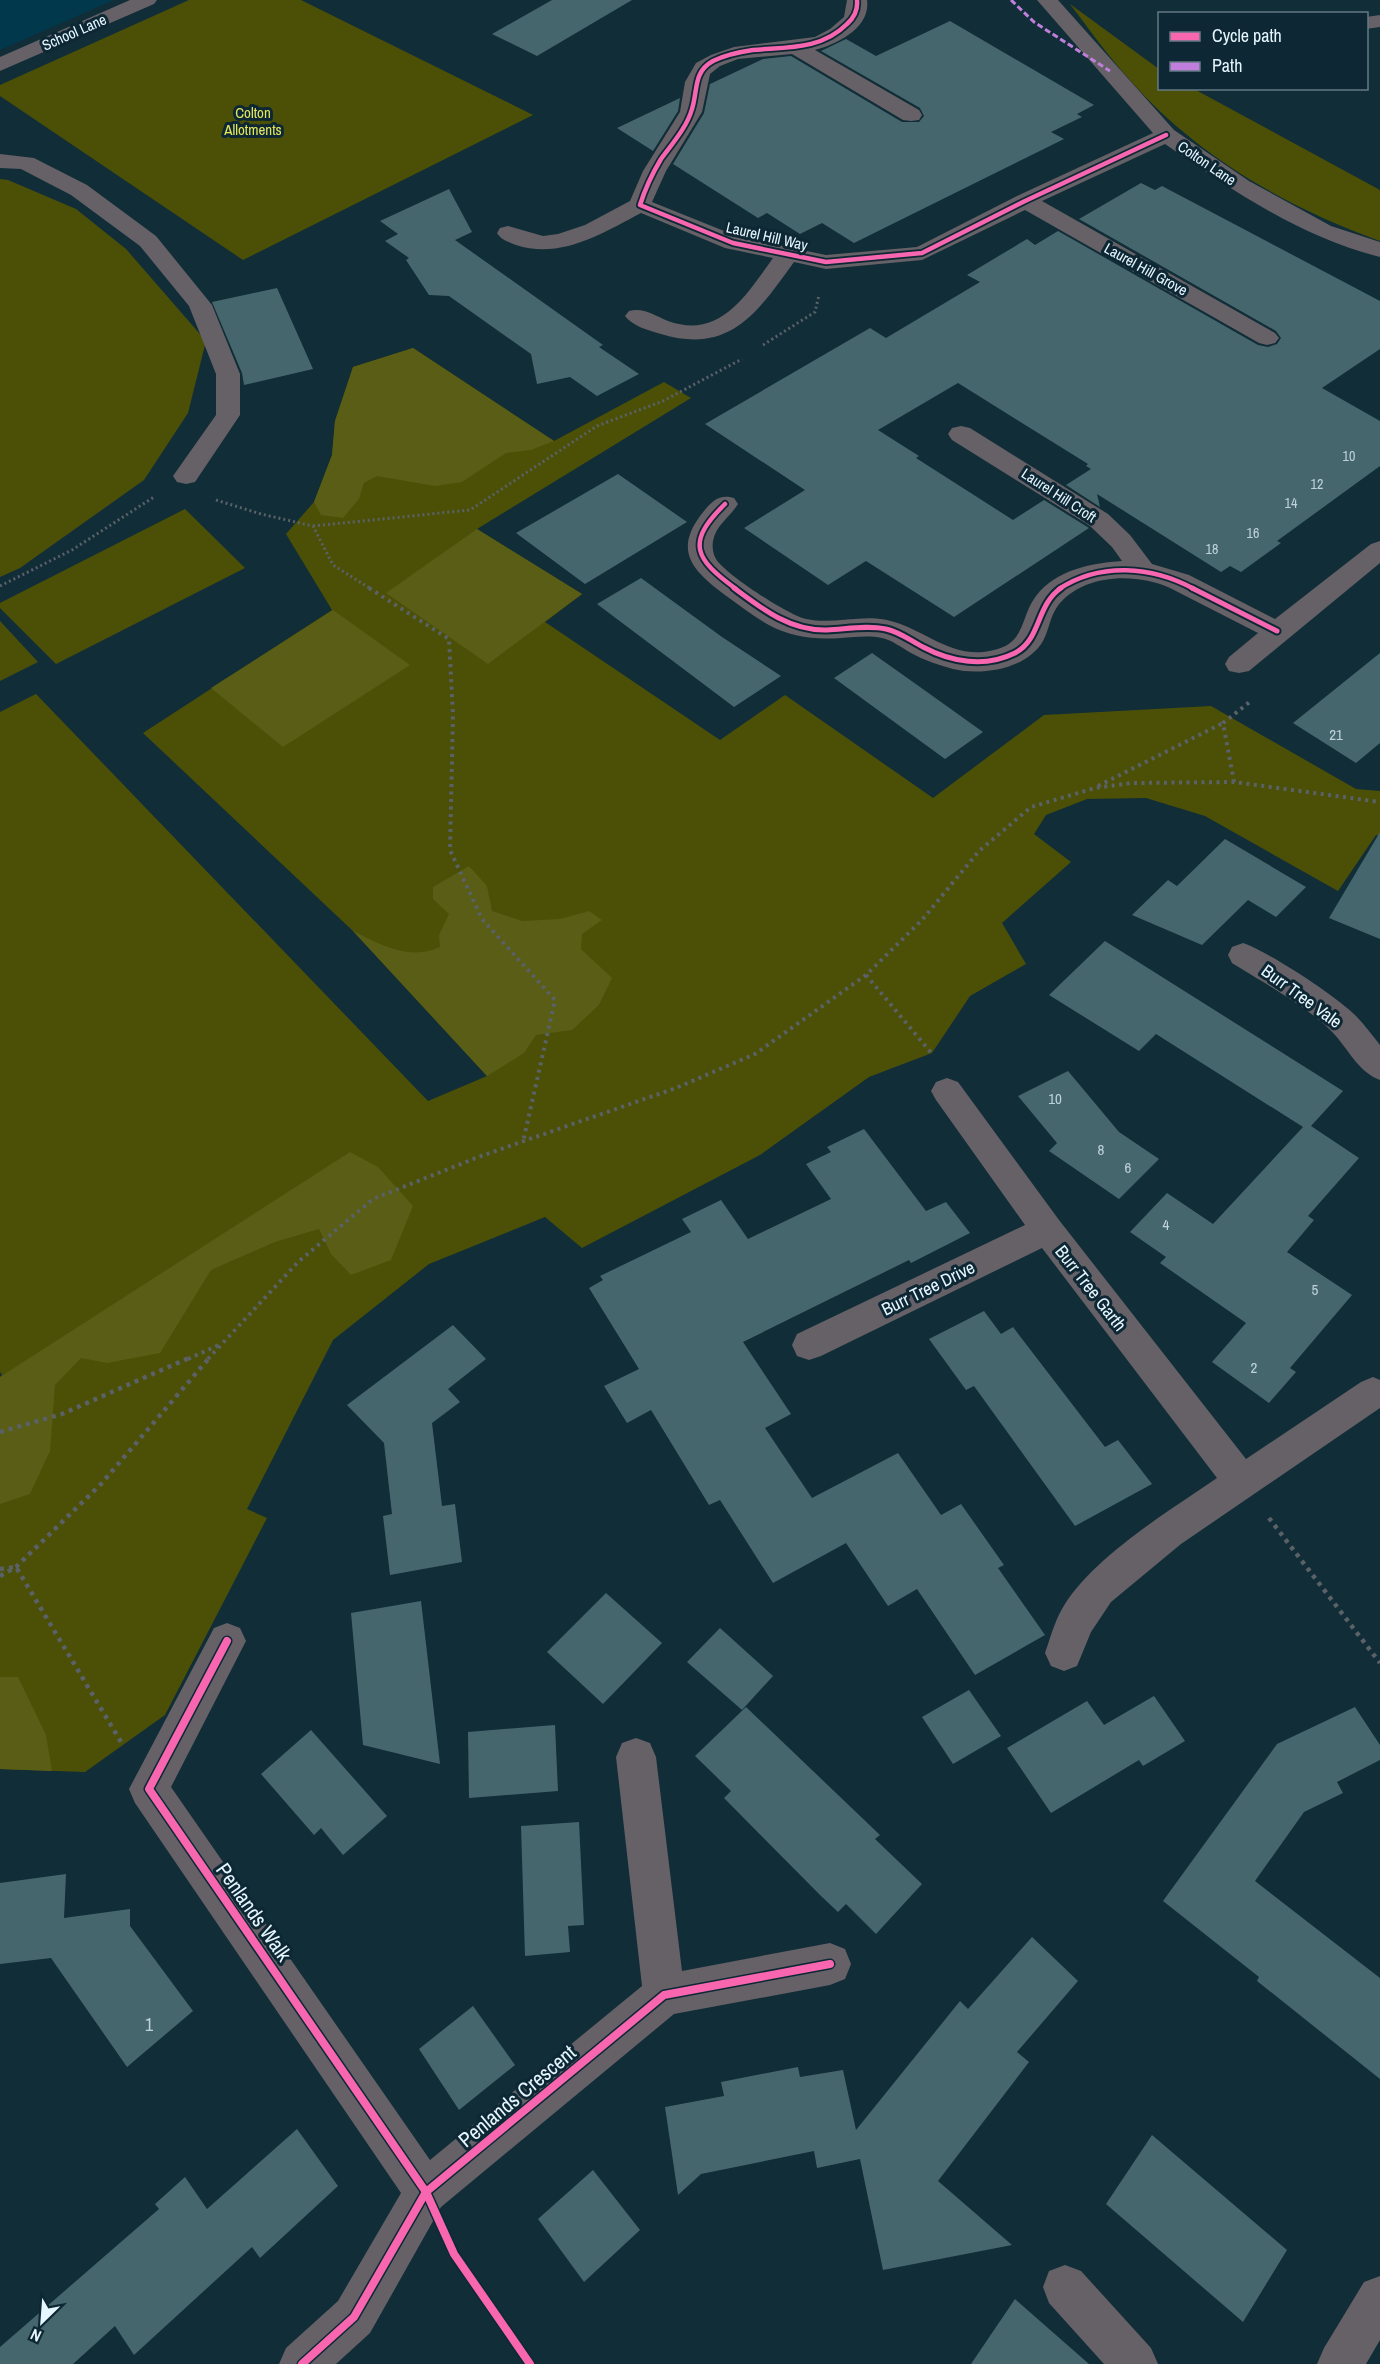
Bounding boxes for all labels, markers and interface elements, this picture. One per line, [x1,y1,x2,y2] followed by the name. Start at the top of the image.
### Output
[38,8,110,56] street label: School Lane
[1158,12,1368,90] legend
[1212,23,1282,48] text: Cycle path
[1212,53,1242,78] text: Path
[223,102,282,140] park label: Colton Allotments
[1174,136,1240,190] street label: Colton Lane
[724,216,811,256] street label: Laurel Hill Way
[1101,237,1192,301] street label: Laurel Hill Grove
[1343,447,1355,465] house number: 10
[1017,463,1101,527] street label: Laurel Hill Croft
[1311,475,1323,493] house number: 12
[1285,494,1298,512] house number: 14
[1247,524,1259,542] house number: 16
[1206,540,1218,558] house number: 18
[1329,724,1343,745] house number: 21
[1257,958,1347,1034] street label: Burr Tree Vale
[1048,1088,1062,1109] house number: 10
[1098,1139,1105,1160] house number: 8
[1125,1157,1132,1178] house number: 6
[1163,1214,1170,1235] house number: 4
[1050,1240,1132,1336] street label: Burr Tree Garth
[877,1255,979,1321] street label: Burr Tree Drive
[1312,1279,1319,1300] house number: 5
[1251,1357,1258,1378] house number: 2
[209,1857,299,1967] street label: Penlands Walk
[145,2012,154,2037] house number: 1
[452,2038,582,2154] street label: Penlands Crescent
[12,2292,72,2352] north arrow
[27,2324,45,2348] text: N

